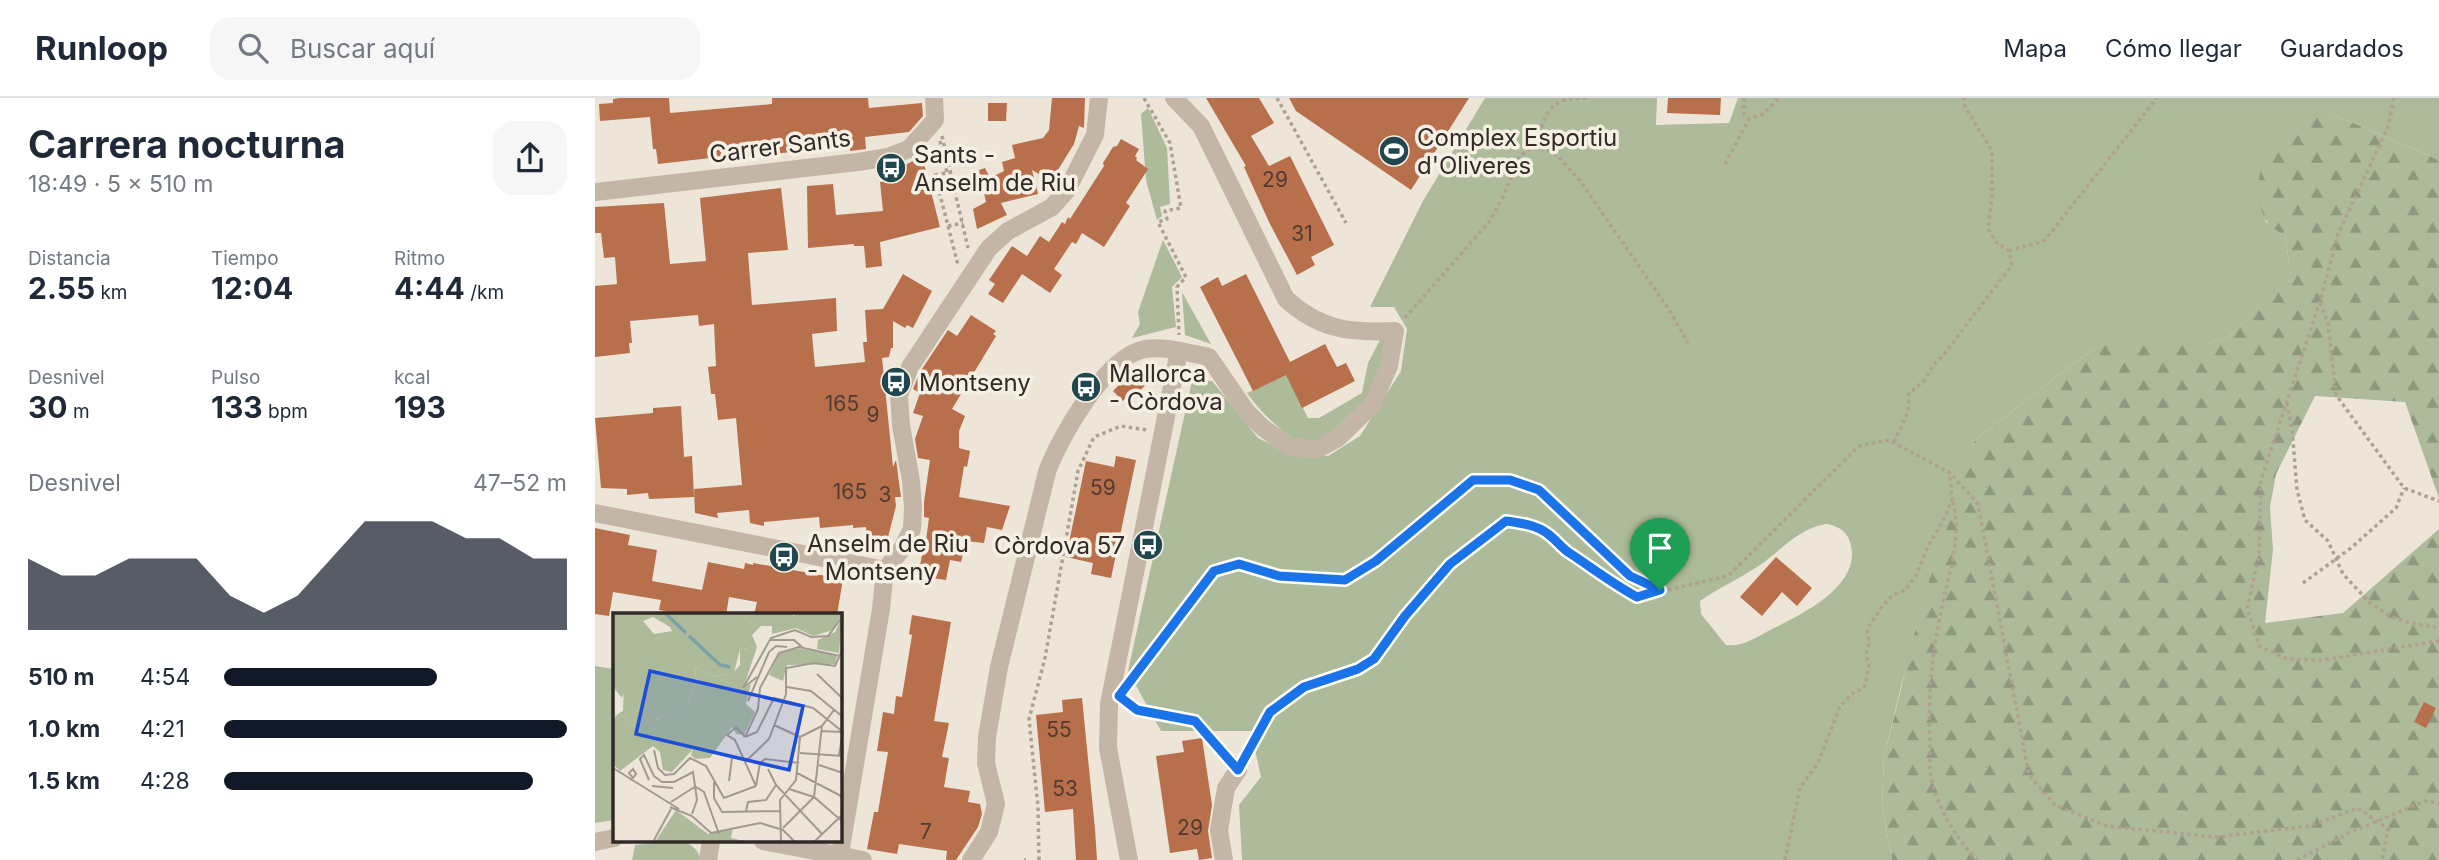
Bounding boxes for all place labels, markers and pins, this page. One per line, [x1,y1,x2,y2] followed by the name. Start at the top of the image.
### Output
[1417,123,1617,180] place label: Complex Esportiu d'Oliveres
[1377,134,1411,168] sports icon: Complex Esportiu d'Oliveres
[914,140,1076,197] place label: Sants - Anselm de Riu
[874,151,908,185] bus stop icon: Sants - Anselm de Riu
[1109,359,1223,416] place label: Mallorca - Còrdova
[879,365,913,399] bus stop icon: Montseny
[919,368,1031,397] place label: Montseny
[1069,370,1103,404] bus stop icon: Mallorca - Còrdova
[1630,518,1690,590] pin
[1131,528,1165,562] bus stop icon: Còrdova 57
[807,529,969,586] place label: Anselm de Riu - Montseny
[994,531,1125,560] place label: Còrdova 57
[767,540,801,574] bus stop icon: Anselm de Riu - Montseny

